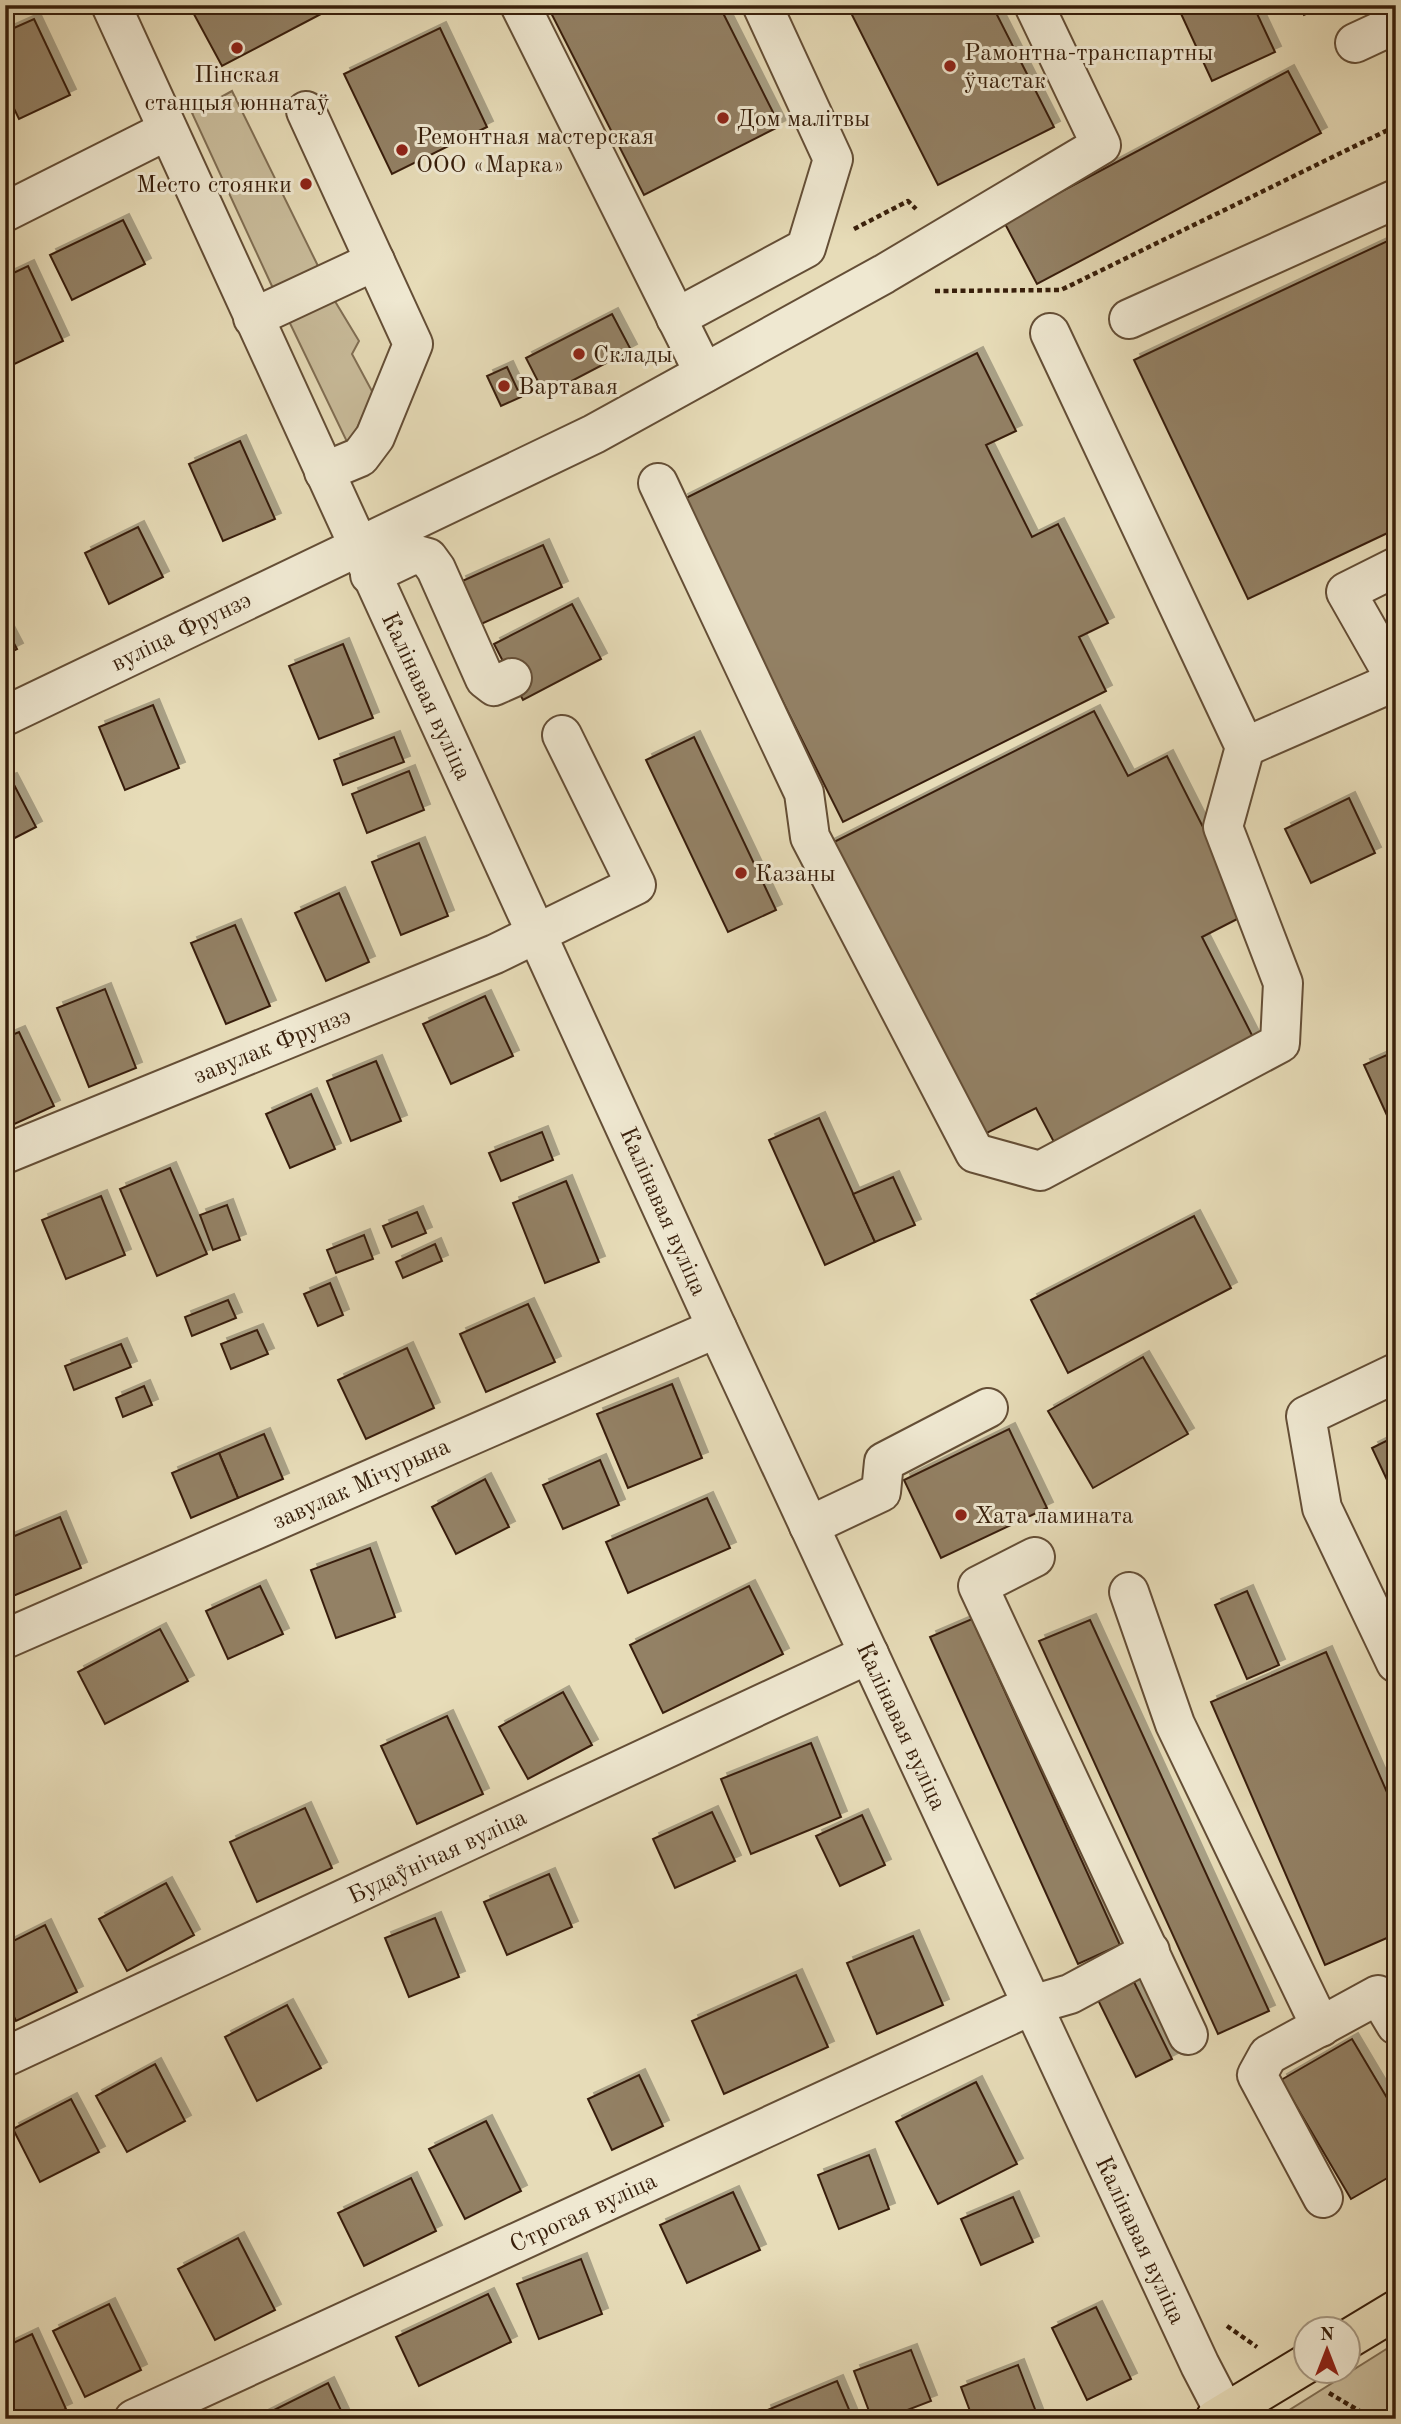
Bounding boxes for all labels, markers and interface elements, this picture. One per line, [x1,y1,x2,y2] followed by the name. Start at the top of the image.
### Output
[229,40,245,56] marker: Пінская станцыя юннатаў
[964,42,1213,94] place label: Рамонтна-транспартны ўчастак
[942,58,958,74] marker: Рамонтна-транспартны ўчастак
[145,64,330,116] place label: Пінская станцыя юннатаў
[737,108,870,132] place label: Дом малітвы
[715,110,731,126] marker: Дом малітвы
[416,126,654,178] place label: Ремонтная мастерская ООО «Марка»
[394,142,410,158] marker: Ремонтная мастерская ООО «Марка»
[136,174,292,198] place label: Место стоянки
[298,176,314,192] marker: Место стоянки
[593,344,673,368] place label: Склады
[571,346,587,362] marker: Склады
[518,376,618,400] place label: Вартавая
[496,378,512,394] marker: Вартавая
[108,589,256,677] street label: вуліца Фрунзэ
[376,609,475,785] street label: Калінавая вуліца
[755,863,836,887] place label: Казаны
[733,865,749,881] marker: Казаны
[191,1004,355,1089] street label: завулак Фрунзэ
[614,1124,710,1300] street label: Калінавая вуліца
[270,1435,454,1535] street label: завулак Мічурына
[975,1505,1134,1529] place label: Хата ламината
[953,1507,969,1523] marker: Хата ламината
[851,1639,950,1815] street label: Калінавая вуліца
[345,1806,531,1910] street label: Будаўнічая вуліца
[1090,2153,1189,2329] street label: Калінавая вуліца
[507,2169,661,2258] street label: Строгая вуліца
[1292,2316,1362,2386] north arrow
[1320,2326,1335,2345] text: N

